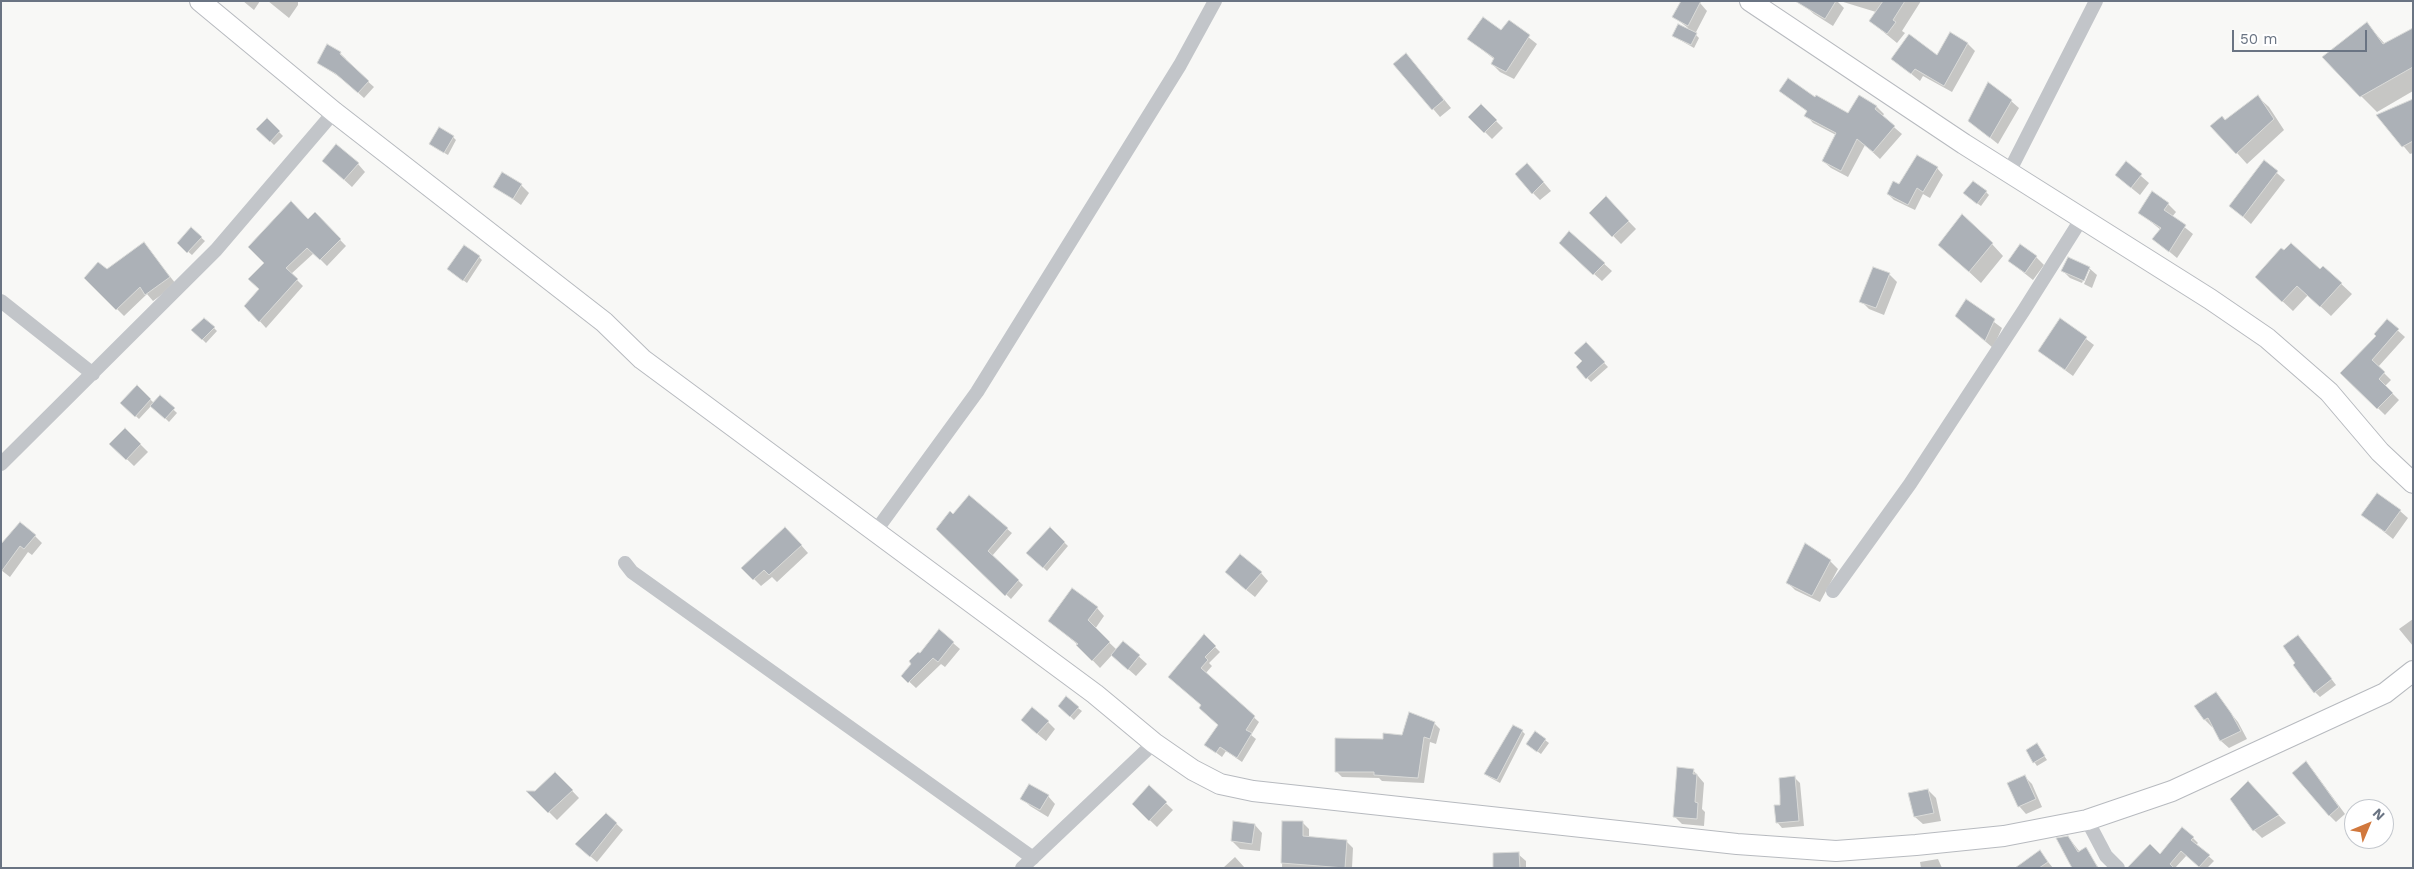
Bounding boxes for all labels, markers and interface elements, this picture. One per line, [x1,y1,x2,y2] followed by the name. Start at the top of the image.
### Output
[2234,20,2369,52] scale bar
[2240,30,2277,48] text: 50 m
[2344,799,2394,849] north arrow
[2370,805,2388,823] text: N

